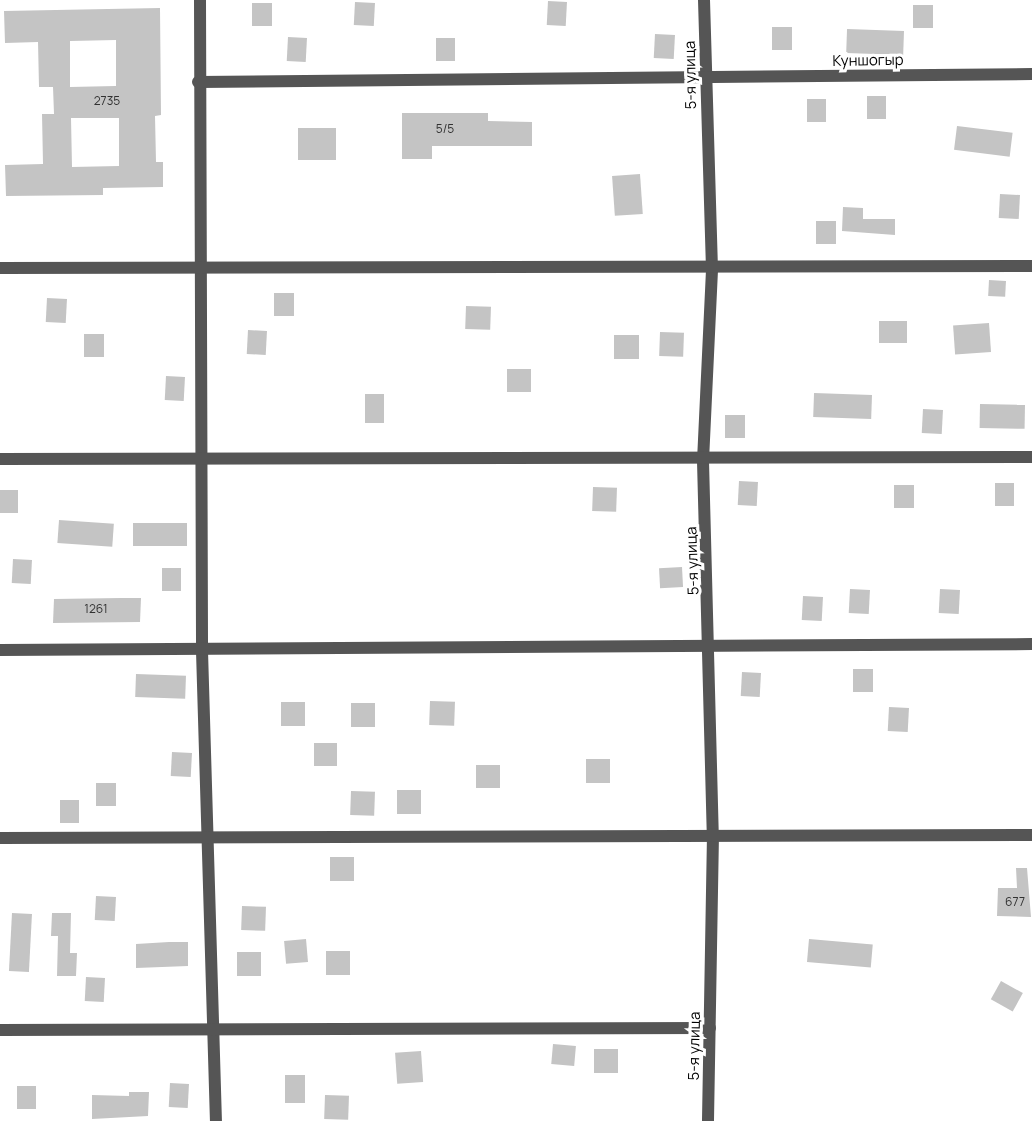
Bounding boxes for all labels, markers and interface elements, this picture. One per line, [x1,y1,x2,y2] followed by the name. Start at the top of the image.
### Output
[680,41,700,109] street label: 5-я улица
[832,50,904,70] street label: Куншогыр
[94,94,120,108] house number: 2735
[436,122,454,136] house number: 5/5
[682,526,702,596] street label: 5-я улица
[84,602,108,616] house number: 1261
[1005,895,1025,909] house number: 677
[684,1012,704,1080] street label: 5-я улица

